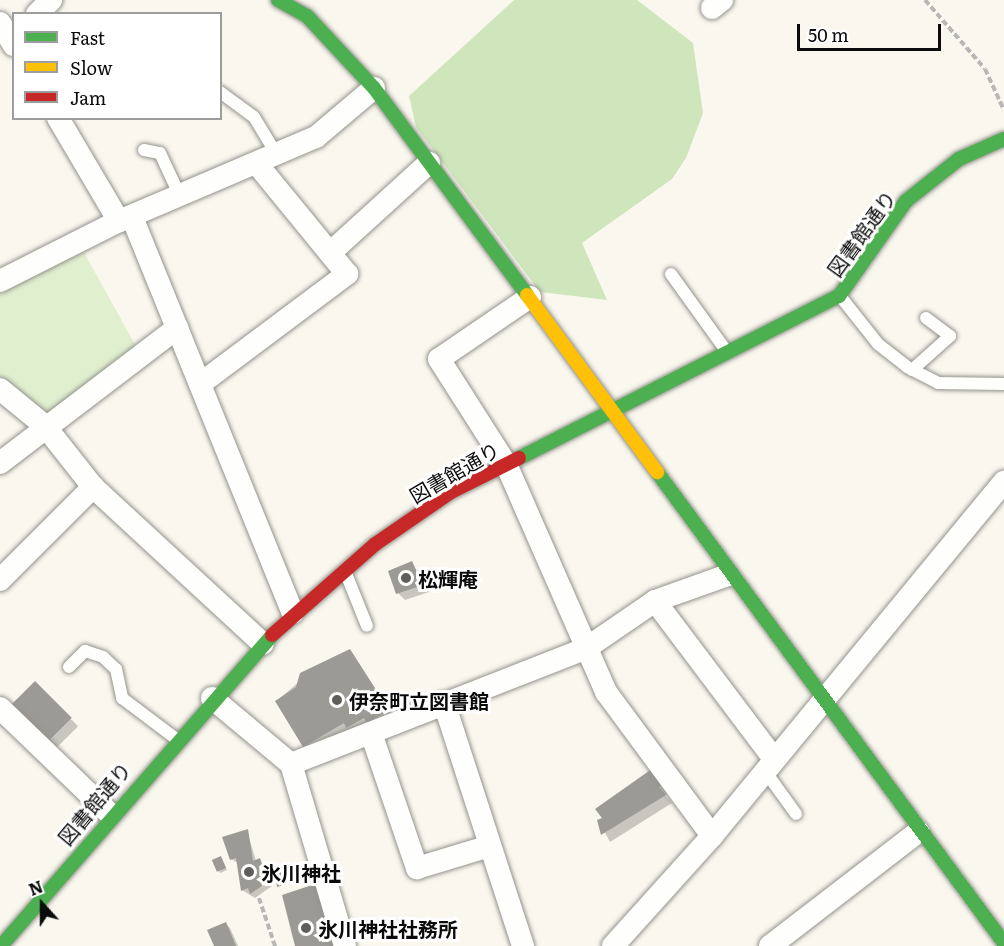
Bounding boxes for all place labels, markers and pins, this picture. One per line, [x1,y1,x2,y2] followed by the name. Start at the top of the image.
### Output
[418,566,478,590] place label: 松輝庵
[399,571,413,585] marker: 松輝庵
[349,688,489,712] place label: 伊奈町立図書館
[330,693,344,707] marker: 伊奈町立図書館
[261,860,341,884] place label: 氷川神社
[242,865,256,879] marker: 氷川神社
[318,916,458,940] place label: 氷川神社社務所
[299,921,313,935] marker: 氷川神社社務所

